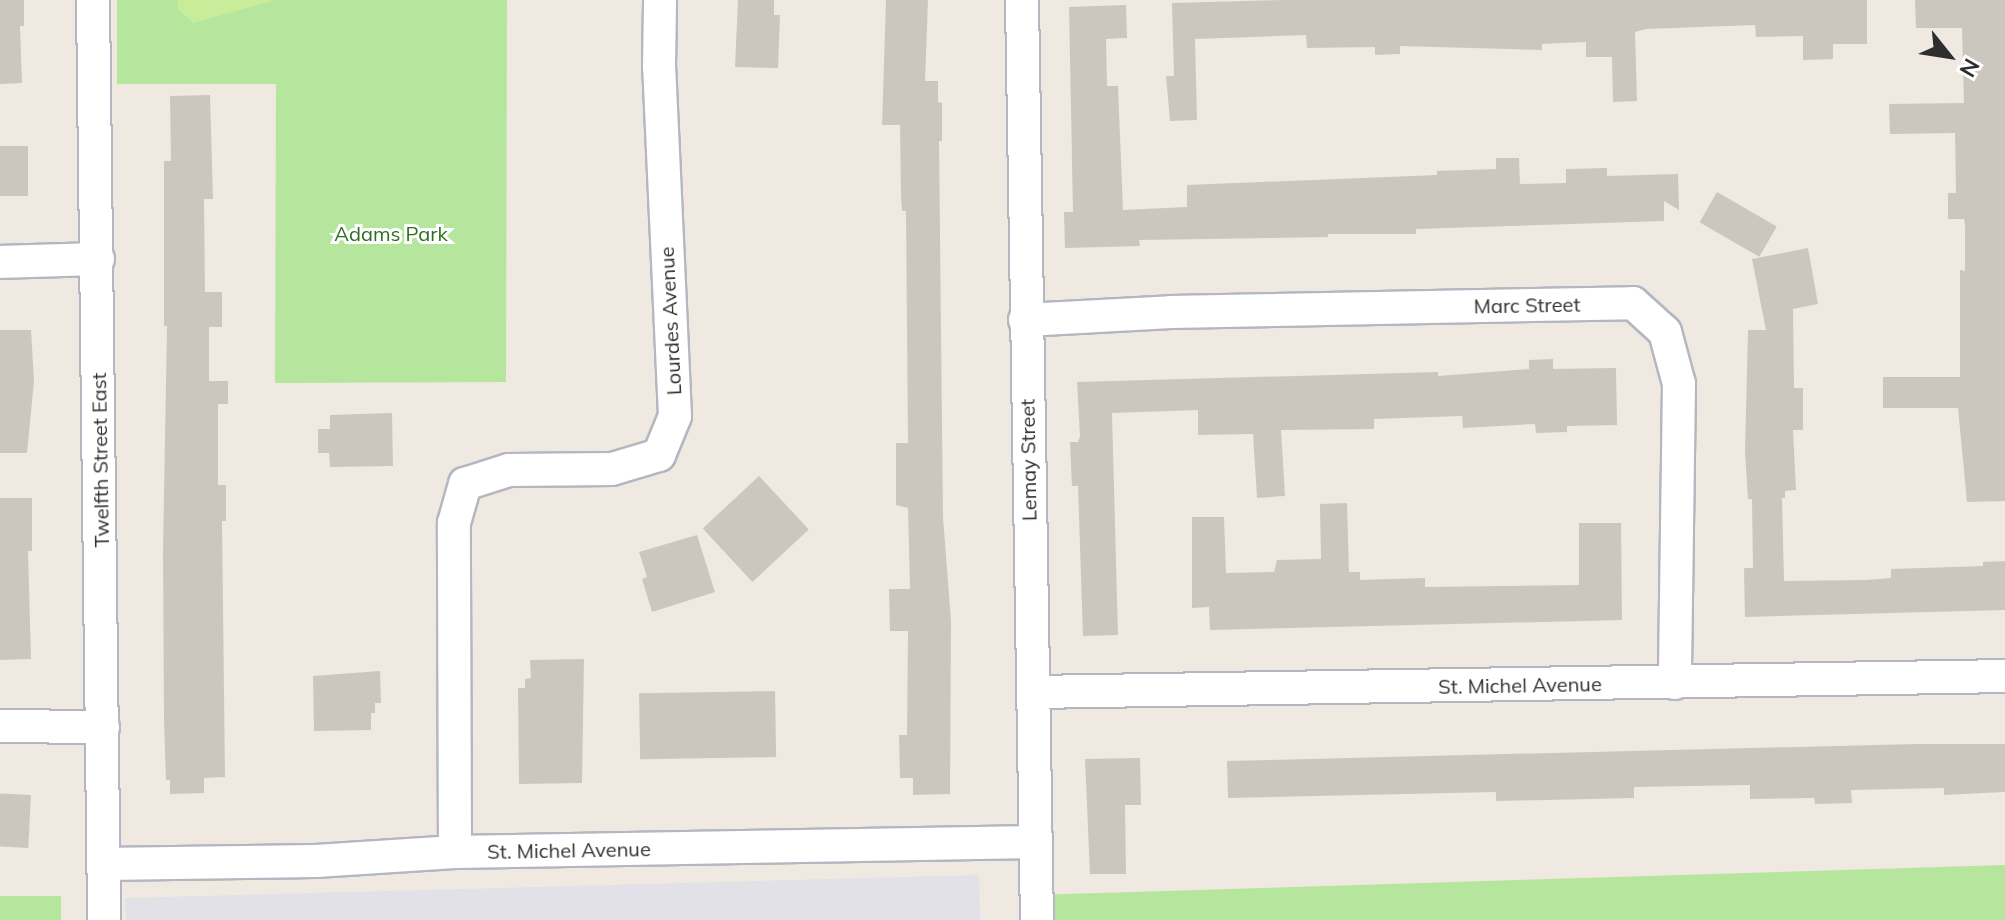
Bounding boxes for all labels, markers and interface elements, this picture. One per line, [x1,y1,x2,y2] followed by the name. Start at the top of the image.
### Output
[1909,16,1989,96] north arrow
[1954,54,1986,82] text: N
[334,221,448,245] park label: Adams Park
[654,246,686,396] street label: Lourdes Avenue
[1473,292,1581,318] street label: Marc Street
[86,372,114,548] street label: Twelfth Street East
[1015,399,1041,521] street label: Lemay Street
[1438,672,1602,698] street label: St. Michel Avenue
[487,837,651,863] street label: St. Michel Avenue

